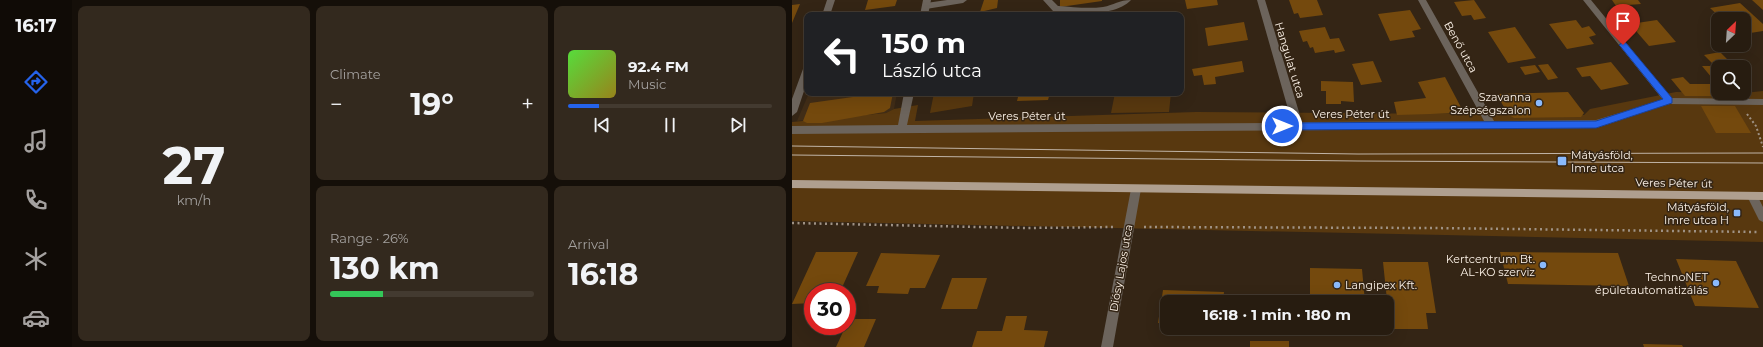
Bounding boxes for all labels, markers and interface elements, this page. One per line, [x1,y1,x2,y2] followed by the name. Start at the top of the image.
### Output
[1606,4,1640,45] pin
[1612,10,1634,32] icon: arrive
[1711,12,1751,52] north arrow
[1711,12,1751,100] map controls
[15,15,57,37] text: 16:17
[1441,19,1481,75] street label: Benő utca
[1272,20,1308,100] street label: Hangulat utca
[882,26,966,60] text: 150 m
[816,28,868,80] icon: left
[628,57,689,76] text: 92.4 FM
[882,60,982,82] text: László utca
[1711,60,1751,100] button: search
[330,66,381,82] text: Climate
[22,68,50,96] icon: directions
[628,76,666,92] text: Music
[410,86,454,123] text: 19°
[1450,90,1531,117] place label: Szavanna Szépségszalon
[330,91,343,118] text: −
[521,91,534,118] text: +
[1534,98,1544,108] marker: Szavanna Szépségszalon
[1261,105,1303,147] position arrow
[1312,107,1390,121] street label: Veres Péter út
[988,109,1066,123] street label: Veres Péter út
[591,114,613,136] icon: previous
[659,114,681,136] icon: pause
[727,114,749,136] icon: next
[22,127,50,155] icon: music
[163,134,225,197] text: 27
[1571,148,1633,175] place label: Mátyásföld, Imre utca
[1556,155,1568,167] marker: Mátyásföld, Imre utca
[1635,175,1713,191] street label: Veres Péter út
[22,186,50,214] icon: phone
[177,192,211,208] text: km/h
[1664,200,1729,227] place label: Mátyásföld, Imre utca H
[1732,208,1742,218] marker: Mátyásföld, Imre utca H
[1106,223,1136,313] street label: Diósy Lajos utca
[330,230,408,246] text: Range · 26%
[568,236,609,252] text: Arrival
[22,245,50,273] icon: climate
[330,250,439,287] text: 130 km
[1446,252,1535,279] place label: Kertcentrum Bt. AL-KO szerviz
[568,256,638,293] text: 16:18
[1538,260,1548,270] marker: Kertcentrum Bt. AL-KO szerviz
[1595,270,1709,297] place label: TechnoNET épületautomatizálás
[1345,278,1417,292] place label: Langipex Kft.
[1711,278,1721,288] marker: TechnoNET épületautomatizálás
[1332,280,1342,290] marker: Langipex Kft.
[804,283,856,335] speed limit sign: 30
[22,304,50,332] icon: car
[1203,305,1351,324] text: 16:18 · 1 min · 180 m

